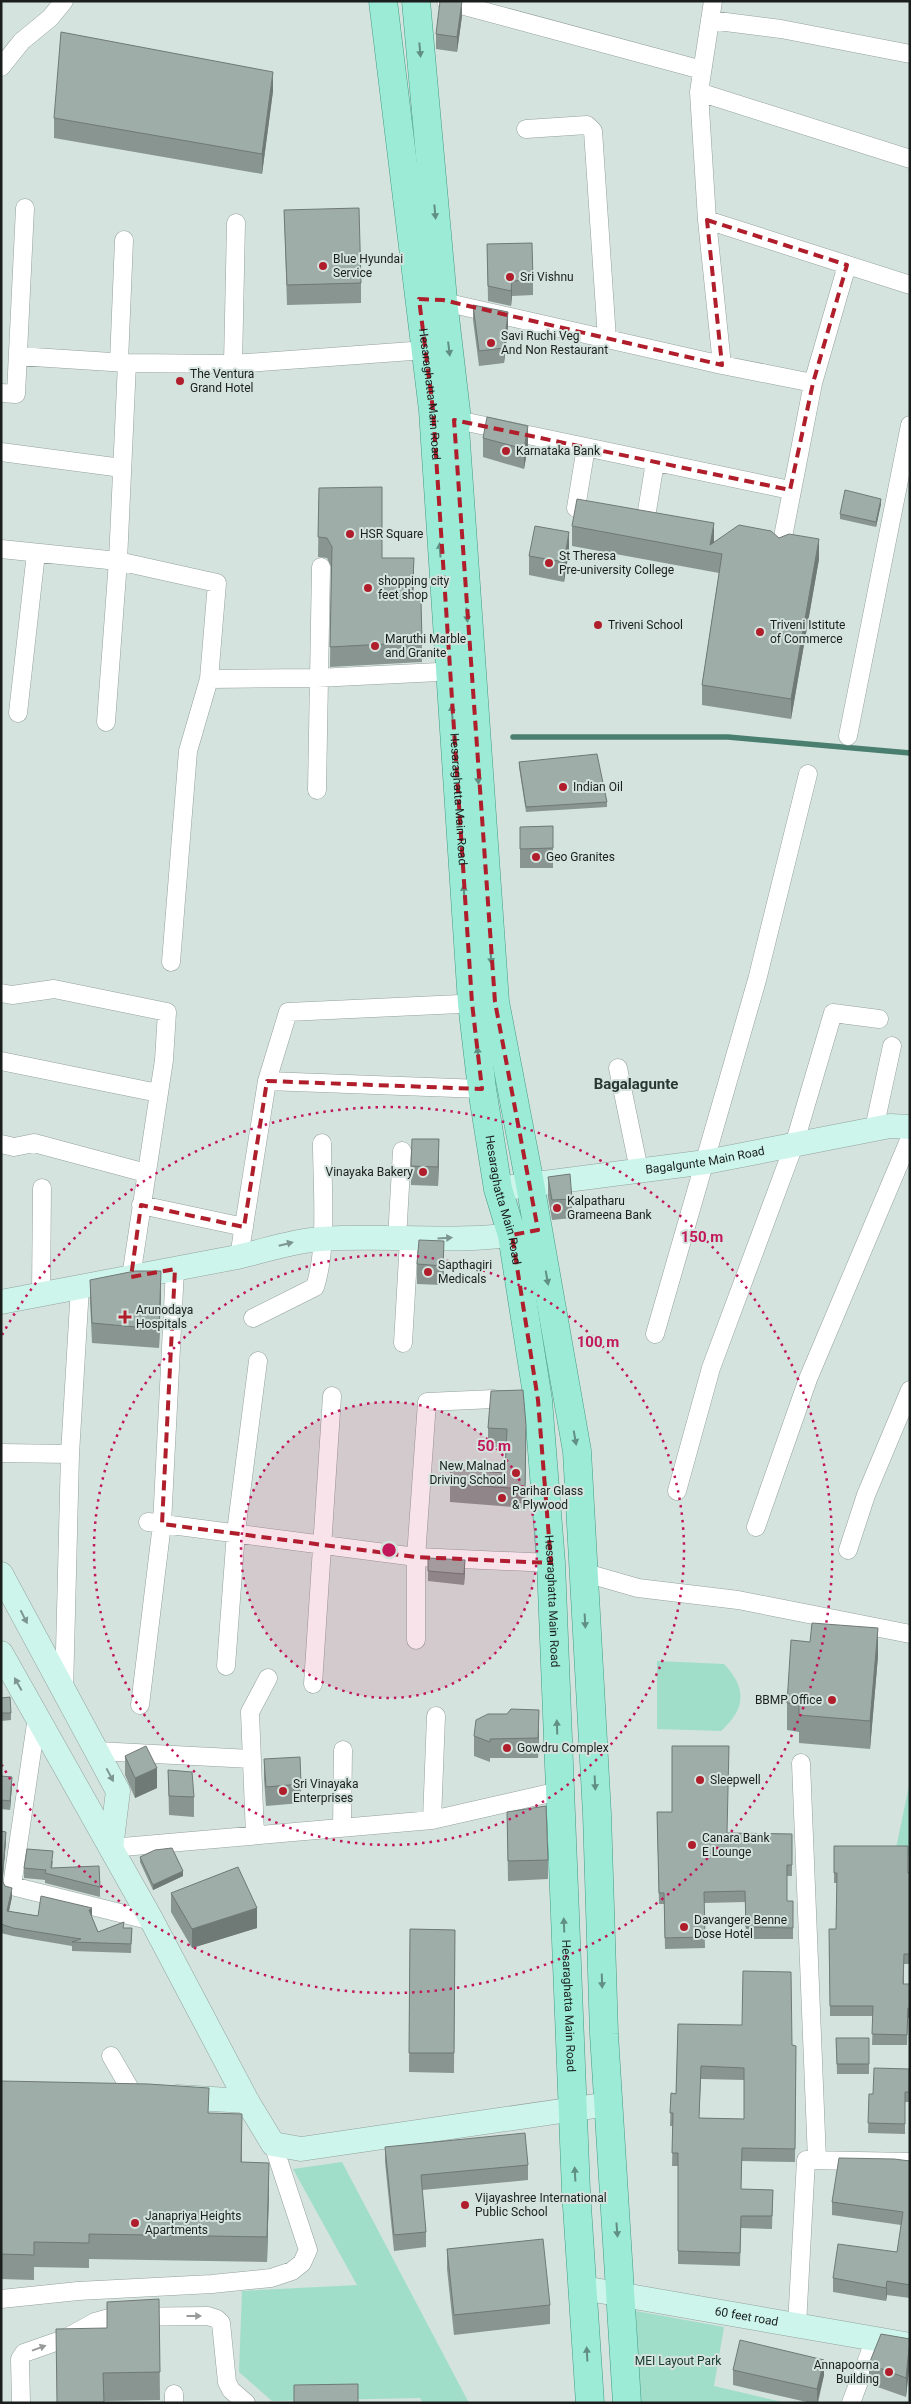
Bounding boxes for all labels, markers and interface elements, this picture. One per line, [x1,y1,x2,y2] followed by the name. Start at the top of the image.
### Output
[416,42,424,58] one-way arrow
[431,204,439,220] one-way arrow
[333,252,403,280] place label: Blue Hyundai Service
[317,260,329,272] marker: Blue Hyundai Service
[520,270,574,284] place label: Sri Vishnu
[504,271,516,283] marker: Sri Vishnu
[416,327,443,461] street label: Hesaraghatta Main Road
[501,329,608,357] place label: Savi Ruchi Veg And Non Restaurant
[485,337,497,349] marker: Savi Ruchi Veg And Non Restaurant
[445,341,453,357] one-way arrow
[190,367,254,395] place label: The Ventura Grand Hotel
[174,375,186,387] marker: The Ventura Grand Hotel
[516,444,601,458] place label: Karnataka Bank
[500,445,512,457] marker: Karnataka Bank
[360,527,423,541] place label: HSR Square
[344,528,356,540] marker: HSR Square
[436,542,444,558] one-way arrow
[559,549,674,577] place label: St Theresa Pre-university College
[543,557,555,569] marker: St Theresa Pre-university College
[378,574,450,602] place label: shopping city feet shop
[362,582,374,594] marker: shopping city feet shop
[464,607,472,623] one-way arrow
[608,618,683,632] place label: Triveni School
[770,618,845,646] place label: Triveni Istitute of Commerce
[592,619,604,631] marker: Triveni School
[754,626,766,638] marker: Triveni Istitute of Commerce
[385,632,466,660] place label: Maruthi Marble and Granite
[369,640,381,652] marker: Maruthi Marble and Granite
[448,704,456,720] one-way arrow
[447,733,470,866] street label: Hesaraghatta Main Road
[475,769,483,785] one-way arrow
[573,780,623,794] place label: Indian Oil
[557,781,569,793] marker: Indian Oil
[546,850,615,864] place label: Geo Granites
[530,851,542,863] marker: Geo Granites
[460,884,468,900] one-way arrow
[488,949,496,965] one-way arrow
[474,1045,482,1061] one-way arrow
[594,1075,678,1093] district label: Bagalagunte
[482,1134,524,1266] street label: Hesaraghatta Main Road
[645,1144,766,1177] street label: Bagalgunte Main Road
[325,1165,413,1179] place label: Vinayaka Bakery
[417,1166,429,1178] marker: Vinayaka Bakery
[567,1194,653,1222] place label: Kalpatharu Grameena Bank
[551,1202,563,1214] marker: Kalpatharu Grameena Bank
[681,1228,723,1246] text: 150 m
[437,1234,453,1242] one-way arrow
[278,1240,294,1248] one-way arrow
[438,1258,492,1286] place label: Sapthagiri Medicals
[422,1266,434,1278] marker: Sapthagiri Medicals
[543,1270,551,1286] one-way arrow
[136,1303,193,1331] place label: Arunodaya Hospitals
[118,1310,132,1324] marker: Arunodaya Hospitals
[577,1333,619,1351] text: 100 m
[571,1430,579,1445] one-way arrow
[477,1437,511,1455] text: 50 m
[429,1459,506,1487] place label: New Malnad Driving School
[510,1467,522,1479] marker: New Malnad Driving School
[512,1484,583,1512] place label: Parihar Glass & Plywood
[496,1492,508,1504] marker: Parihar Glass & Plywood
[542,1534,562,1668] street label: Hesaraghatta Main Road
[380,1541,398,1559] centre of rings
[20,1610,28,1624] one-way arrow
[582,1613,590,1629] one-way arrow
[14,1677,23,1690] one-way arrow
[755,1693,822,1707] place label: BBMP Office
[826,1694,838,1706] marker: BBMP Office
[552,1719,560,1735] one-way arrow
[517,1741,609,1755] place label: Gowdru Complex
[501,1742,513,1754] marker: Gowdru Complex
[106,1768,114,1783] one-way arrow
[710,1773,761,1787] place label: Sleepwell
[694,1774,706,1786] marker: Sleepwell
[591,1775,599,1791] one-way arrow
[293,1777,358,1805] place label: Sri Vinayaka Enterprises
[277,1785,289,1797] marker: Sri Vinayaka Enterprises
[702,1831,770,1859] place label: Canara Bank E Lounge
[686,1839,698,1851] marker: Canara Bank E Lounge
[694,1913,787,1941] place label: Davangere Benne Dose Hotel
[560,1916,568,1932] one-way arrow
[678,1921,690,1933] marker: Davangere Benne Dose Hotel
[559,1939,578,2072] street label: Hesaraghatta Main Road
[598,1973,606,1989] one-way arrow
[571,2166,579,2182] one-way arrow
[475,2191,607,2219] place label: Vijayashree International Public School
[459,2199,471,2211] marker: Vijayashree International Public School
[145,2209,241,2237] place label: Janapriya Heights Apartments
[129,2217,141,2229] marker: Janapriya Heights Apartments
[613,2222,621,2238] one-way arrow
[714,2304,779,2329] street label: 60 feet road
[187,2312,203,2320] one-way arrow
[31,2344,46,2351] one-way arrow
[583,2346,591,2362] one-way arrow
[635,2354,722,2368] park label: MEI Layout Park
[814,2358,879,2386] place label: Annapoorna Building
[883,2366,895,2378] marker: Annapoorna Building

